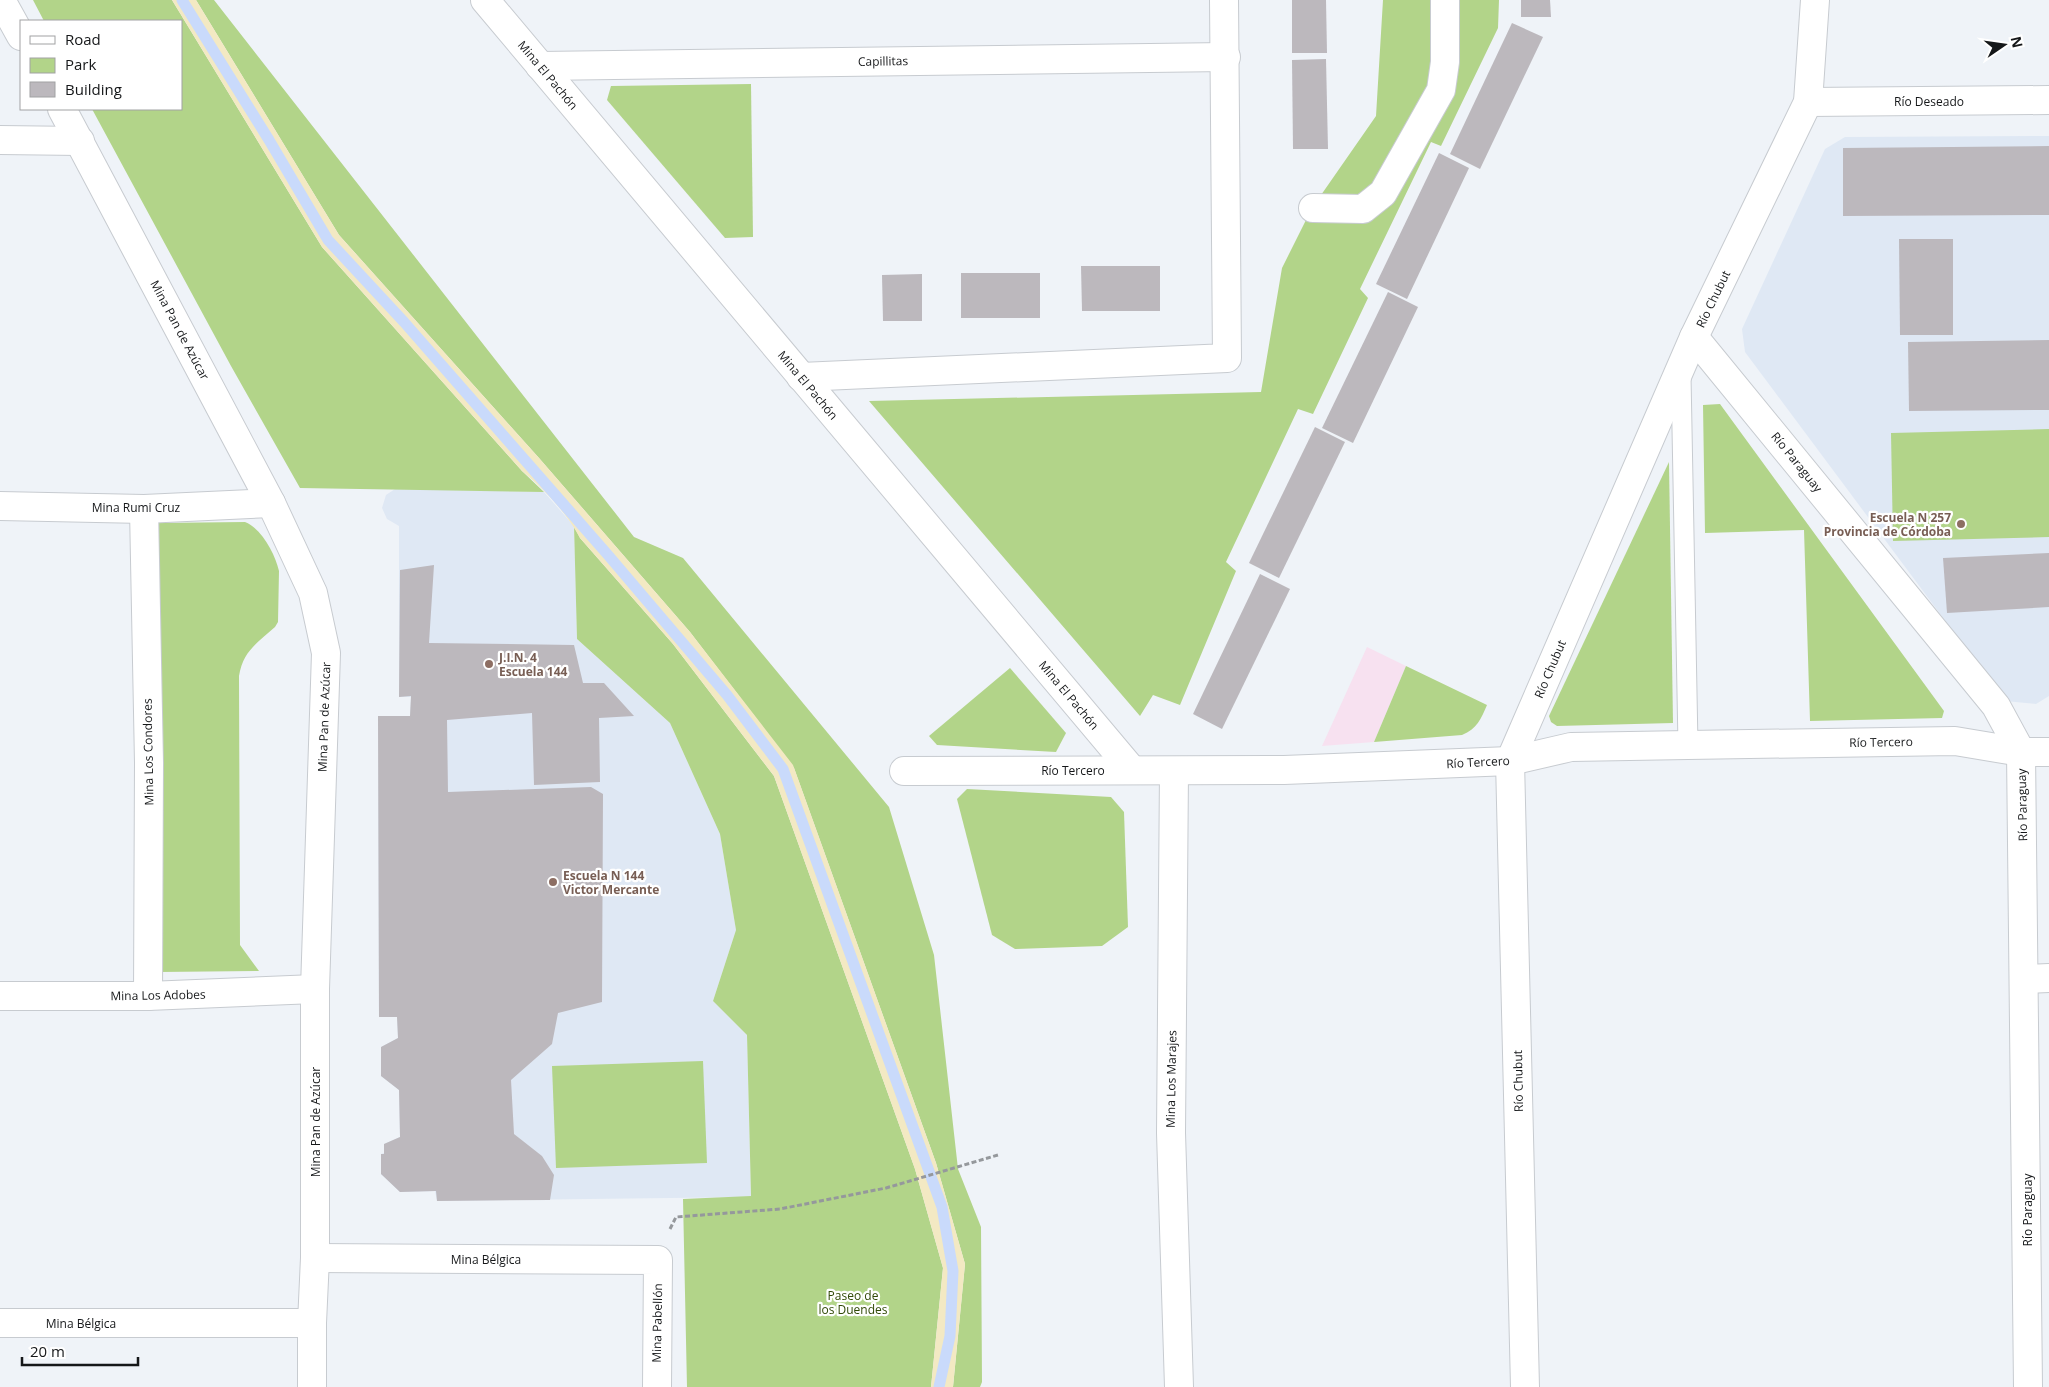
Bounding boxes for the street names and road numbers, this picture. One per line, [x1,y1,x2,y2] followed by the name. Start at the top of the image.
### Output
[514,37,582,113] street label: Mina El Pachón
[858,52,909,70] street label: Capillitas
[1894,93,1964,110] street label: Río Deseado
[1692,267,1734,331] street label: Río Chubut
[147,277,213,383] street label: Mina Pan de Azúcar
[774,347,842,423] street label: Mina El Pachón
[1767,428,1827,496] street label: Río Paraguay
[92,499,181,516] street label: Mina Rumi Cruz
[1530,637,1570,701] street label: Río Chubut
[1035,657,1103,733] street label: Mina El Pachón
[314,661,334,772] street label: Mina Pan de Azúcar
[139,698,157,806] street label: Mina Los Condores
[1849,733,1913,751] street label: Río Tercero
[1446,752,1510,772] street label: Río Tercero
[1041,762,1105,779] street label: Río Tercero
[2013,767,2031,842] street label: Río Paraguay
[110,986,206,1004] street label: Mina Los Adobes
[1162,1030,1180,1128] street label: Mina Los Marajes
[1509,1050,1527,1112] street label: Río Chubut
[307,1067,324,1177] street label: Mina Pan de Azúcar
[2019,1173,2036,1246] street label: Río Paraguay
[451,1251,521,1268] street label: Mina Bélgica
[648,1283,666,1363] street label: Mina Pabellón
[46,1315,116,1332] street label: Mina Bélgica

